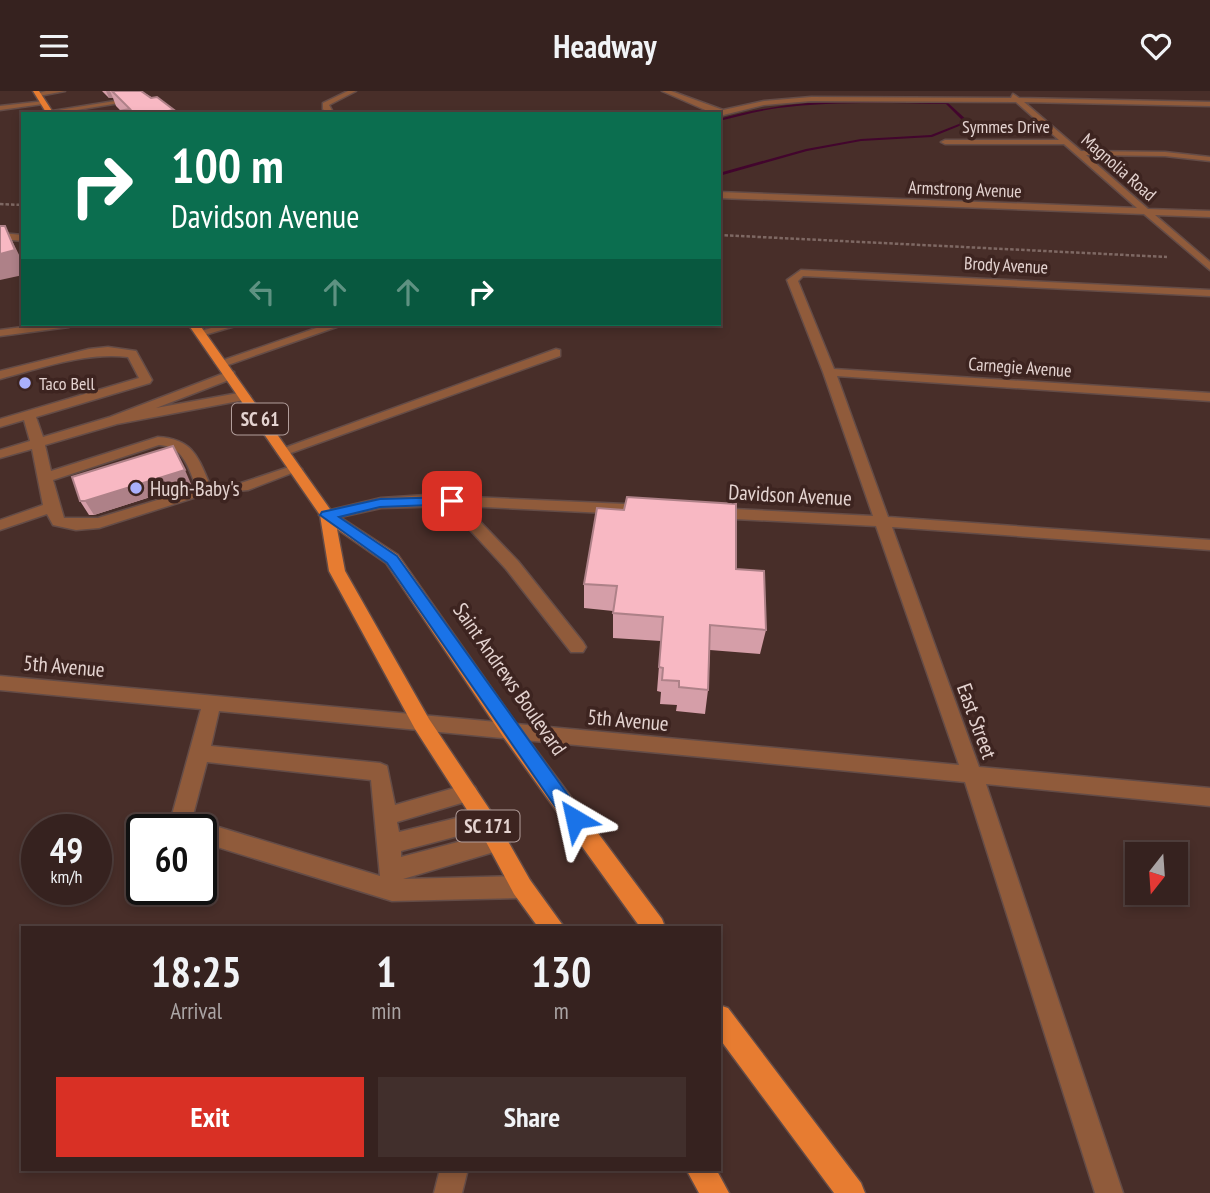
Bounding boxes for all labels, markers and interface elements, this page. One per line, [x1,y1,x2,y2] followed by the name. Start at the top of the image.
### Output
[553,25,657,67] text: Headway
[35,27,73,65] icon: menu
[1137,27,1175,65] icon: heart
[962,115,1050,138] street label: Symmes Drive
[1077,128,1161,206] street label: Magnolia Road
[171,133,284,197] text: 100 m
[56,140,147,231] icon: right
[908,176,1022,202] street label: Armstrong Avenue
[171,195,359,237] text: Davidson Avenue
[963,251,1049,279] street label: Brody Avenue
[243,273,281,311] icon: left
[316,273,354,311] icon: ahead
[389,273,427,311] icon: ahead
[462,273,500,311] icon: right
[968,352,1072,382] street label: Carnegie Avenue
[39,372,96,395] place label: Taco Bell
[17,375,33,391] marker: Taco Bell
[232,403,288,435] road number: SC 61
[422,471,482,531] pin
[150,475,240,502] place label: Hugh-Baby's
[728,478,852,512] street label: Davidson Avenue
[128,480,144,496] marker: Hugh-Baby's
[433,482,471,520] icon: arrive
[447,598,573,760] street label: Saint Andrews Boulevard
[22,649,106,683] street label: 5th Avenue
[951,680,1003,763] street label: East Street
[586,703,670,737] street label: 5th Avenue
[538,782,612,856] position arrow
[456,811,520,841] road number: SC 171
[126,814,217,905] speed limit sign: 60
[50,827,83,873] text: 49
[1125,842,1188,905] north arrow
[1125,842,1188,905] map controls
[51,865,82,888] text: km/h
[151,944,242,999] text: 18:25
[376,944,396,999] text: 1
[531,944,591,999] text: 130
[170,996,222,1025] text: Arrival
[371,996,401,1025] text: min
[554,996,569,1025] text: m
[56,1077,364,1157] button: Exit
[378,1077,686,1157] button: Share

